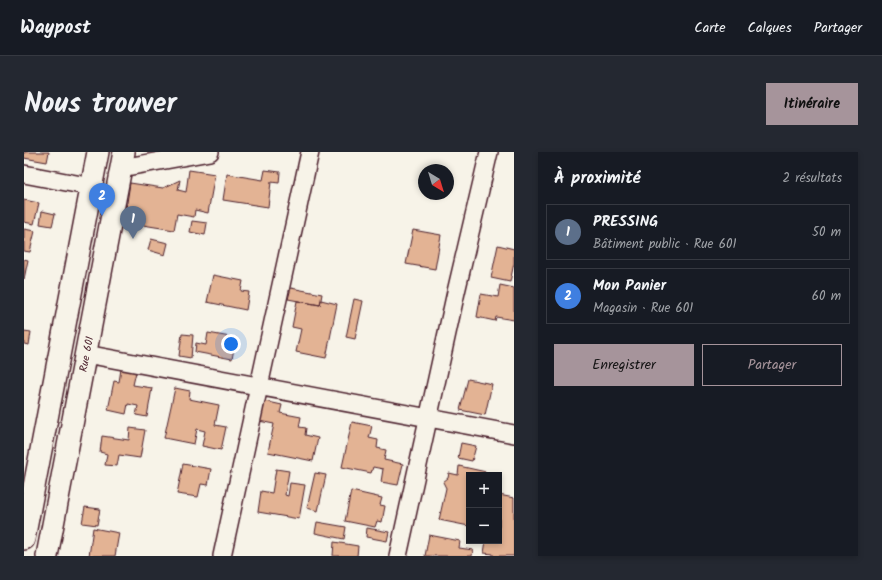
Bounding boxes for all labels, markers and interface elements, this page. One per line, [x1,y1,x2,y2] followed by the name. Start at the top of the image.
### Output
[20,13,91,43] text: Waypost
[694,17,726,39] text: Carte
[748,17,792,39] text: Calques
[814,17,862,39] text: Partager
[24,82,177,127] text: Nous trouver
[766,83,858,125] button: Itinéraire
[418,164,454,200] north arrow
[554,165,641,192] text: À proximité
[783,168,842,189] text: 2 résultats
[89,183,115,216] pin: 2
[120,206,146,239] pin: 1
[593,210,658,234] text: PRESSING
[566,222,570,243] text: 1
[812,222,841,243] text: 50 m
[593,234,737,255] text: Bâtiment public · Rue 601
[593,274,666,298] text: Mon Panier
[564,286,572,307] text: 2
[812,286,841,307] text: 60 m
[593,298,693,319] text: Magasin · Rue 601
[221,334,241,354] your location
[75,335,99,374] street label: Rue 601
[554,344,694,386] button: Enregistrer
[702,344,842,386] button: Partager
[466,472,502,544] map controls
[466,472,502,508] button: +
[466,508,502,544] button: −

